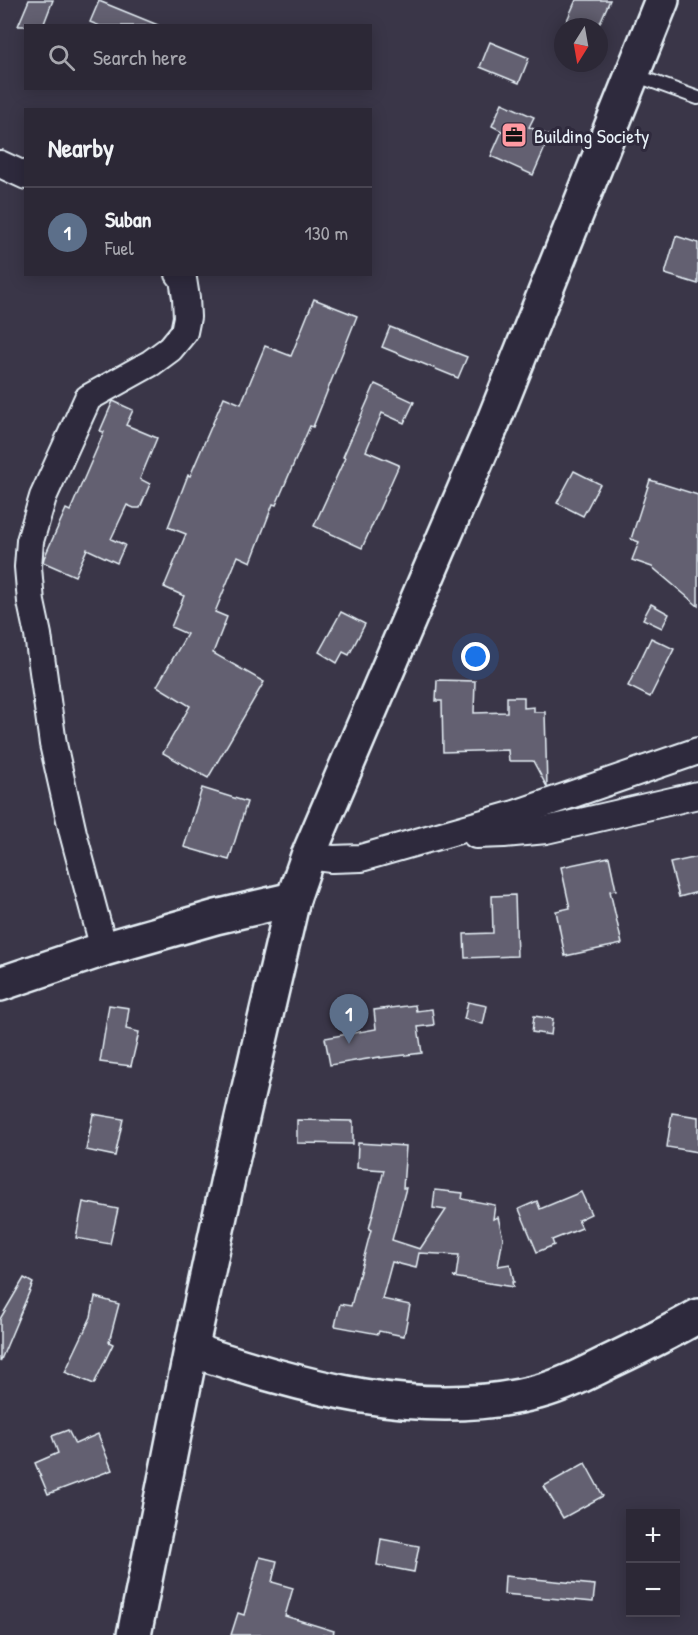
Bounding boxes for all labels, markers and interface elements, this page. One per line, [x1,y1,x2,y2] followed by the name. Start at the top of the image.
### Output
[554,18,608,72] north arrow
[24,24,372,90] search box
[45,41,78,74] icon: search
[93,42,187,72] text: Search here
[499,120,529,150] office icon: Building Society
[534,122,650,149] place label: Building Society
[48,130,114,165] text: Nearby
[105,204,152,234] text: Suban
[64,219,71,246] text: 1
[305,219,348,246] text: 130 m
[105,234,134,261] text: Fuel
[461,642,490,671] your location
[330,994,368,1044] pin: 1
[626,1509,680,1617] map controls
[626,1509,680,1563] button: +
[626,1563,680,1617] button: −

